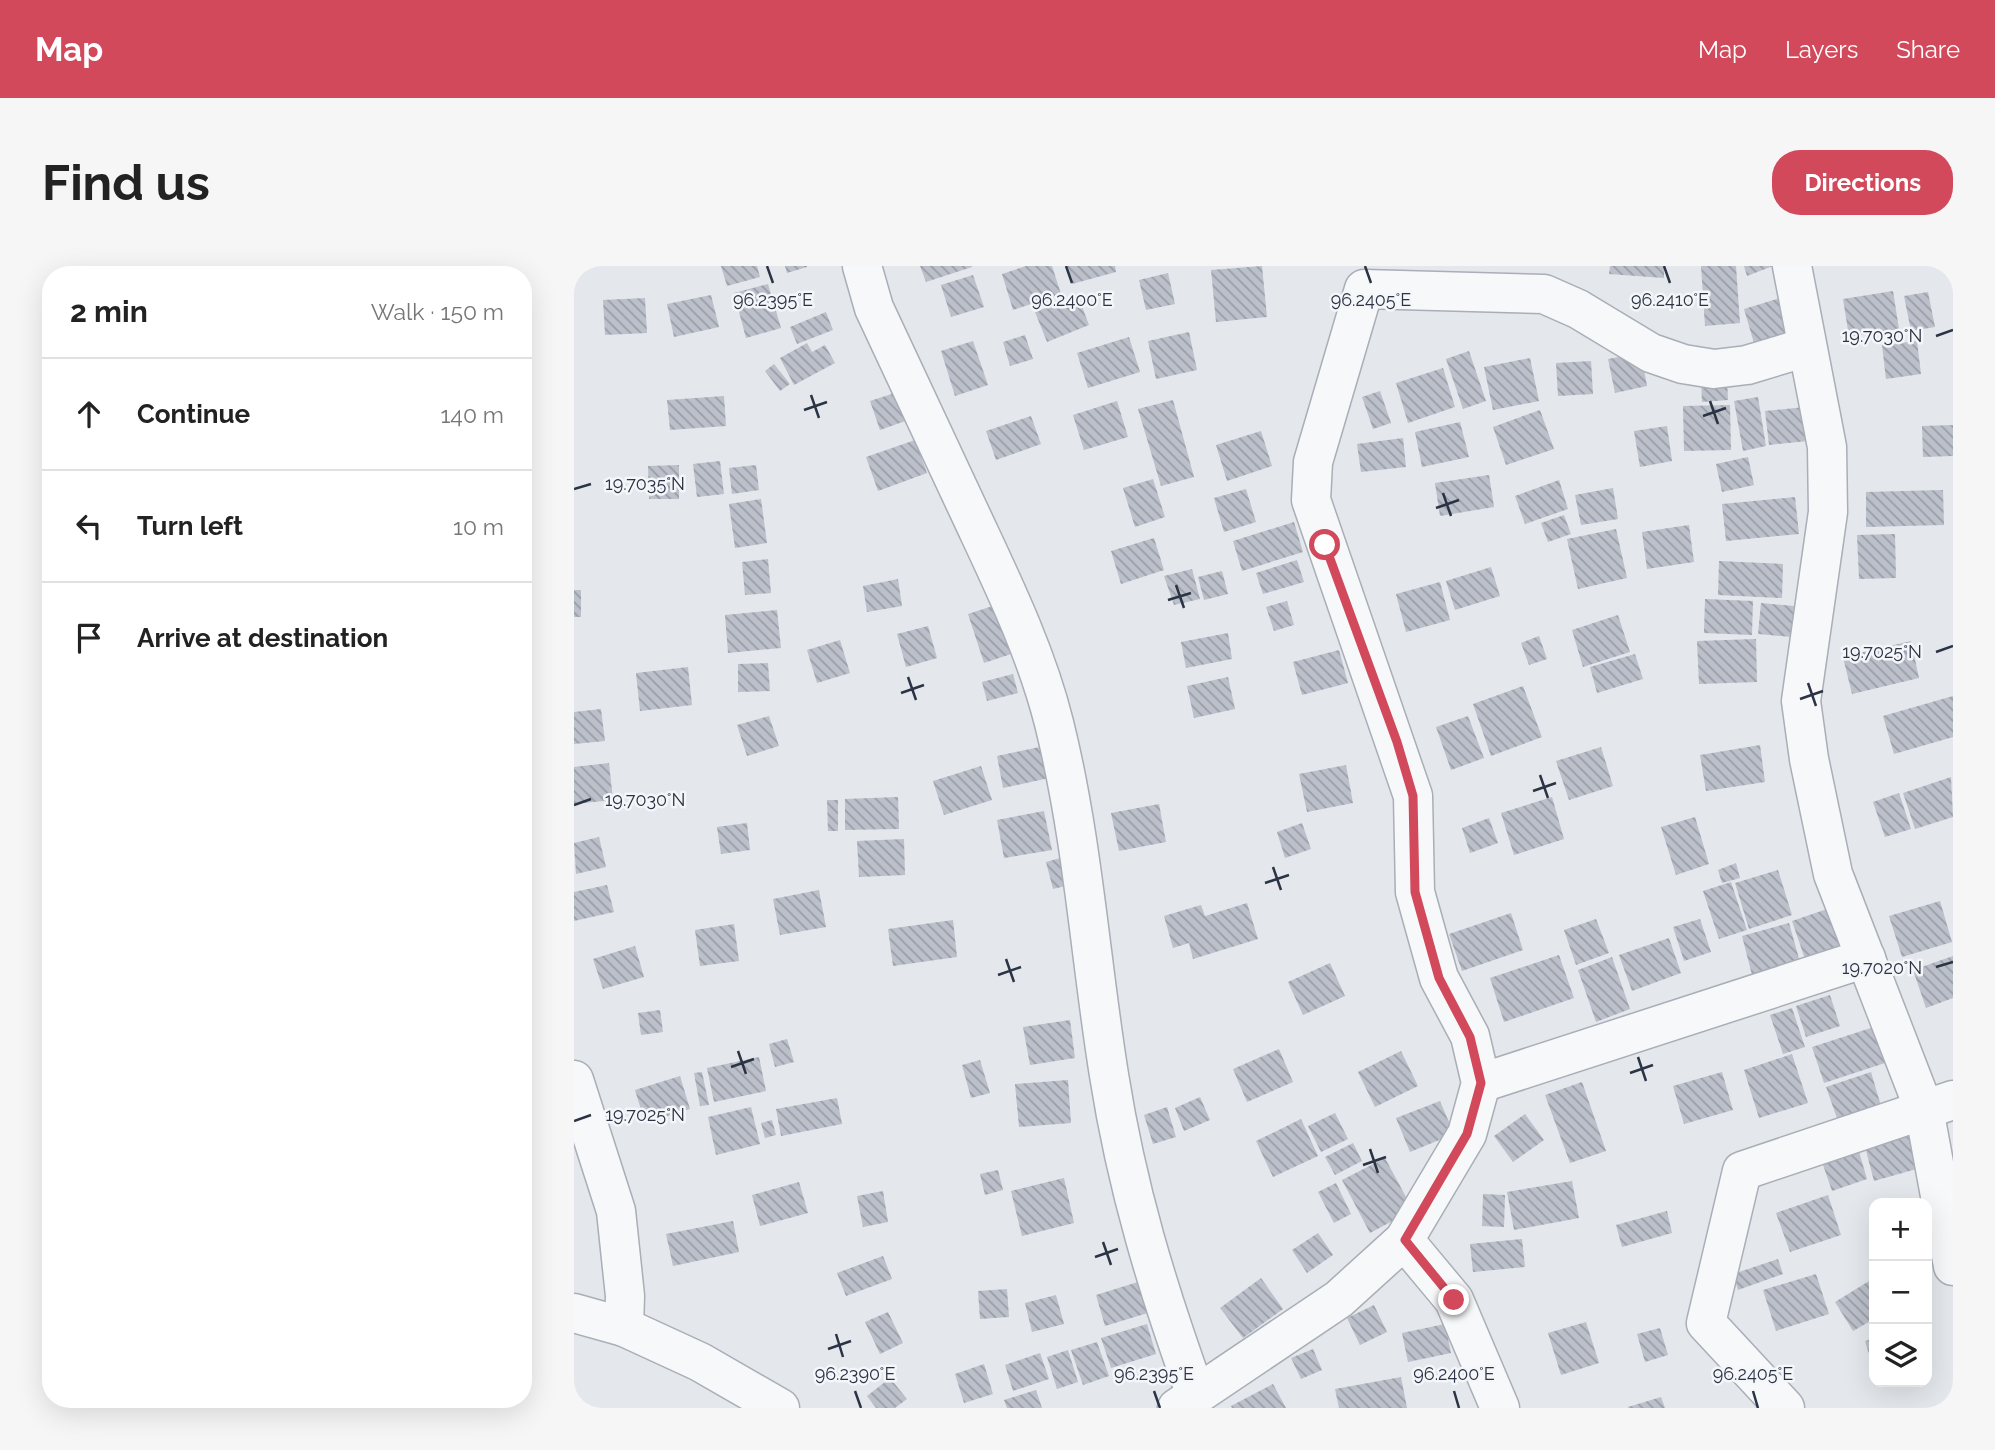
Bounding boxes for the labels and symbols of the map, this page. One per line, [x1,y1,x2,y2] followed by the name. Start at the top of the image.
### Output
[733,289,813,310] text: 96.2395°E
[1031,289,1113,310] text: 96.2400°E
[1331,289,1411,310] text: 96.2405°E
[1631,289,1709,310] text: 96.2410°E
[1842,325,1922,346] text: 19.7030°N
[605,473,685,494] text: 19.7035°N
[1309,529,1340,560] route start
[1842,641,1922,662] text: 19.7025°N
[605,789,685,810] text: 19.7030°N
[1842,957,1922,978] text: 19.7020°N
[605,1104,685,1125] text: 19.7025°N
[1438,1284,1469,1315] route end
[815,1363,895,1384] text: 96.2390°E
[1114,1363,1194,1384] text: 96.2395°E
[1413,1363,1495,1384] text: 96.2400°E
[1713,1363,1793,1384] text: 96.2405°E

